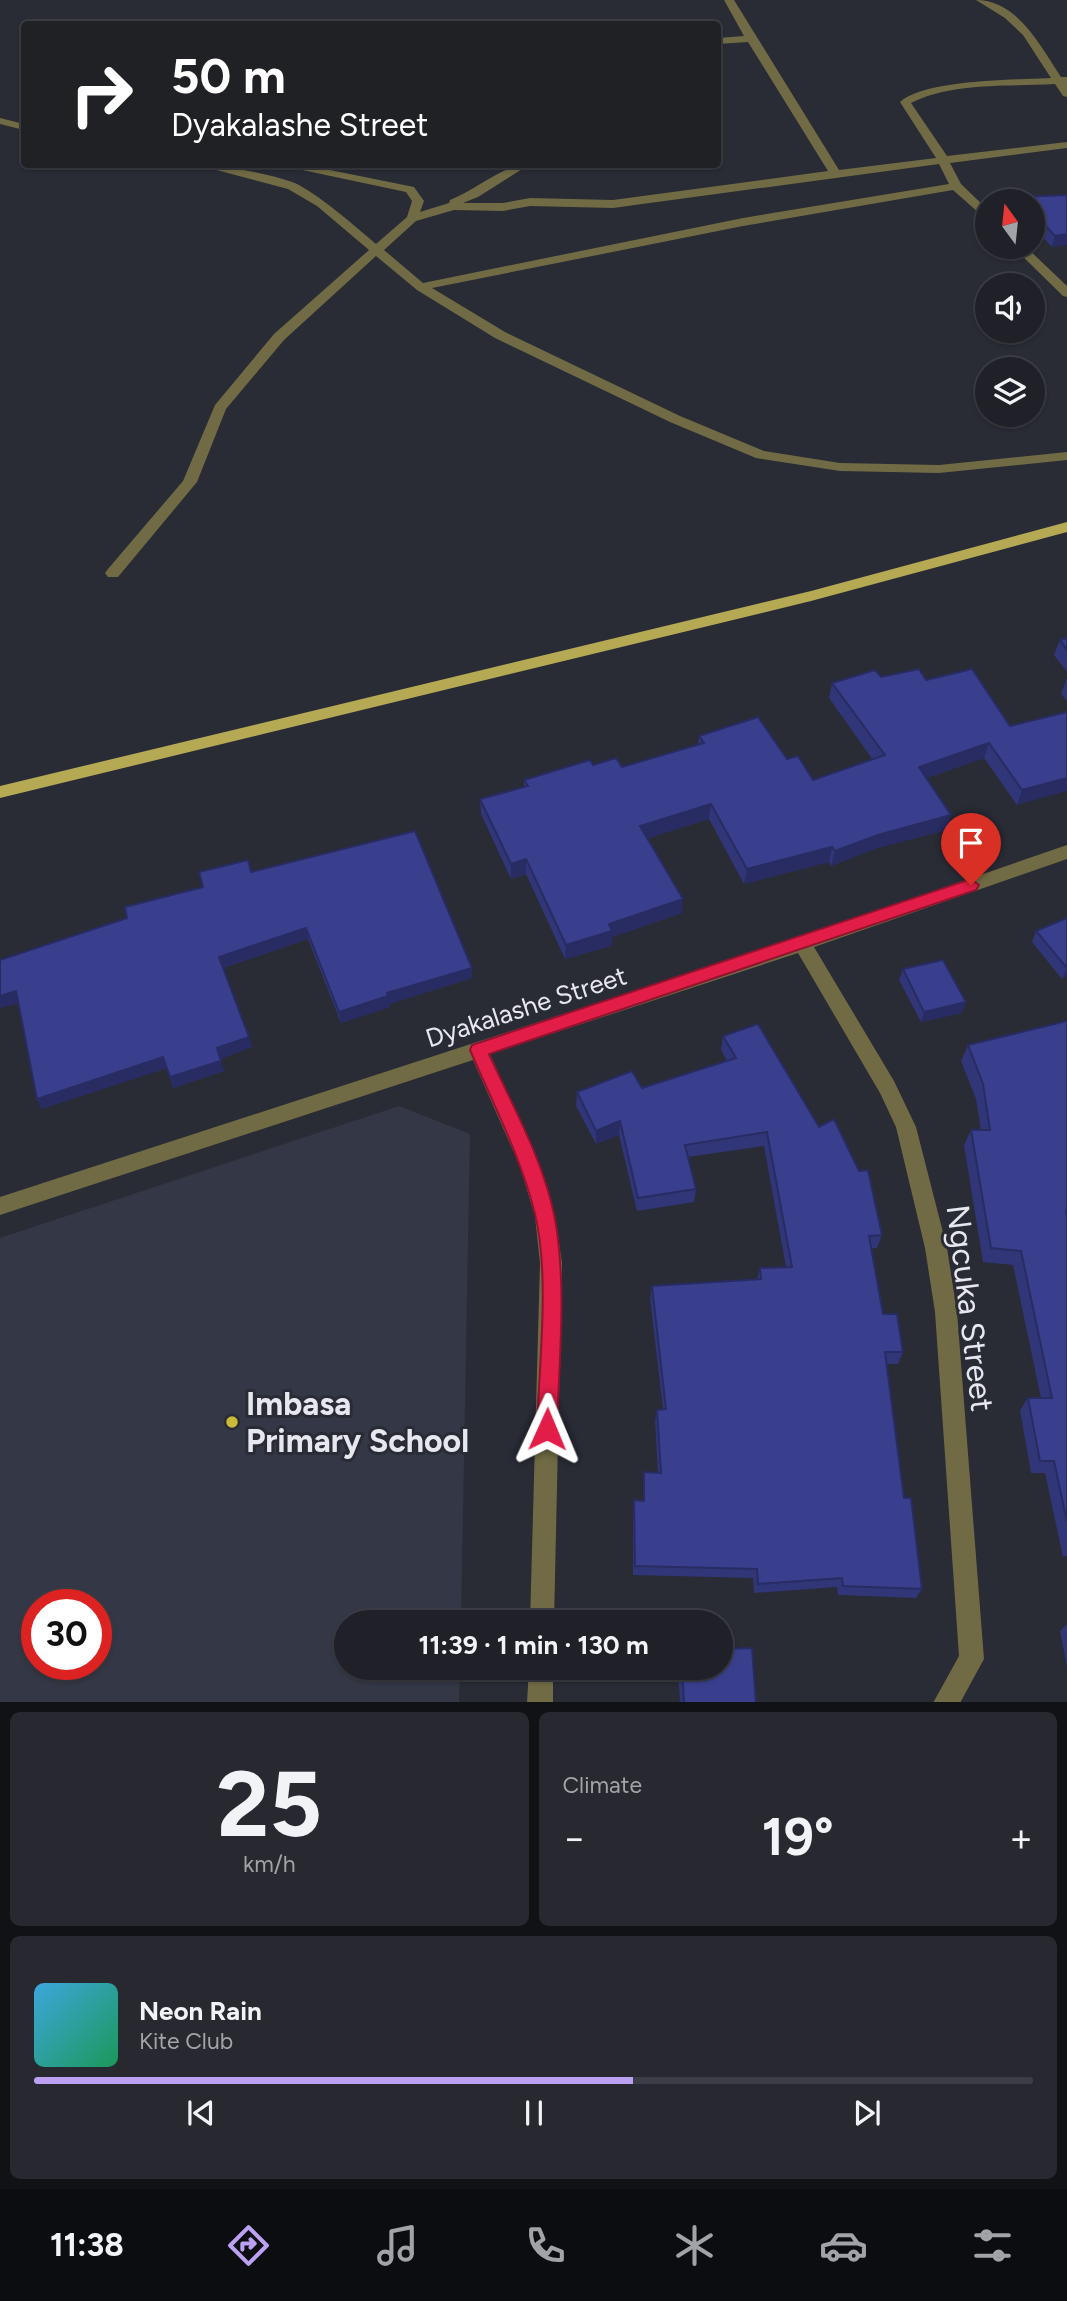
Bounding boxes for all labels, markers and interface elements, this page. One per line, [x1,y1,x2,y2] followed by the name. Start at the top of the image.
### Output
[171,46,286,105] text: 50 m
[56,49,147,140] icon: right
[171,106,428,144] text: Dyakalashe Street
[975,189,1045,259] north arrow
[975,189,1045,427] map controls
[975,273,1045,343] button: sound
[975,357,1045,427] button: layers
[941,813,1001,885] pin
[952,824,990,862] icon: arrive
[422,959,631,1055] street label: Dyakalashe Street
[938,1203,1002,1413] street label: Ngcuka Street
[246,1385,469,1460] place label: Imbasa Primary School
[510,1392,584,1466] position arrow
[224,1414,240,1430] marker: Imbasa Primary School
[21,1589,112,1680] speed limit sign: 30
[418,1629,649,1661] text: 11:39 · 1 min · 130 m
[216,1750,322,1859] text: 25
[563,1771,642,1799] text: Climate
[762,1806,834,1868] text: 19°
[563,1815,586,1861] text: −
[1009,1815,1033,1861] text: +
[243,1850,296,1878] text: km/h
[139,1995,262,2027] text: Neon Rain
[139,2027,233,2055] text: Kite Club
[182,2094,220,2132] icon: previous
[515,2094,553,2132] icon: pause
[848,2094,886,2132] icon: next
[224,2221,273,2270] icon: directions
[373,2221,422,2270] icon: music
[521,2221,570,2270] icon: phone
[670,2221,719,2270] icon: climate
[819,2221,868,2270] icon: car
[968,2221,1017,2270] icon: filters
[50,2226,124,2264] text: 11:38

